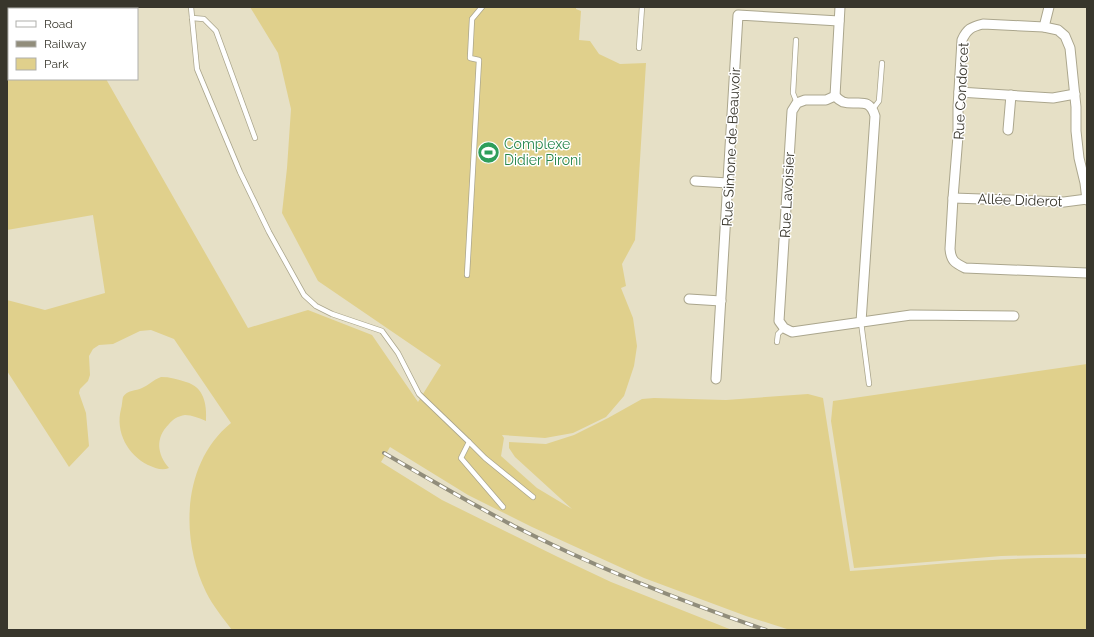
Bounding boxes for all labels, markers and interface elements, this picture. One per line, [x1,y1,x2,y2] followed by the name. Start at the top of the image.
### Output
[8,8,138,80] legend
[44,17,73,31] text: Road
[44,37,87,51] text: Railway
[950,42,972,140] street label: Rue Condorcet
[44,57,69,71] text: Park
[719,67,743,227] street label: Rue Simone de Beauvoir
[504,136,581,168] place label: Complexe Didier Pironi
[475,139,501,165] sports icon: Complexe Didier Pironi
[777,151,797,238] street label: Rue Lavoisier
[977,191,1063,209] street label: Allée Diderot

